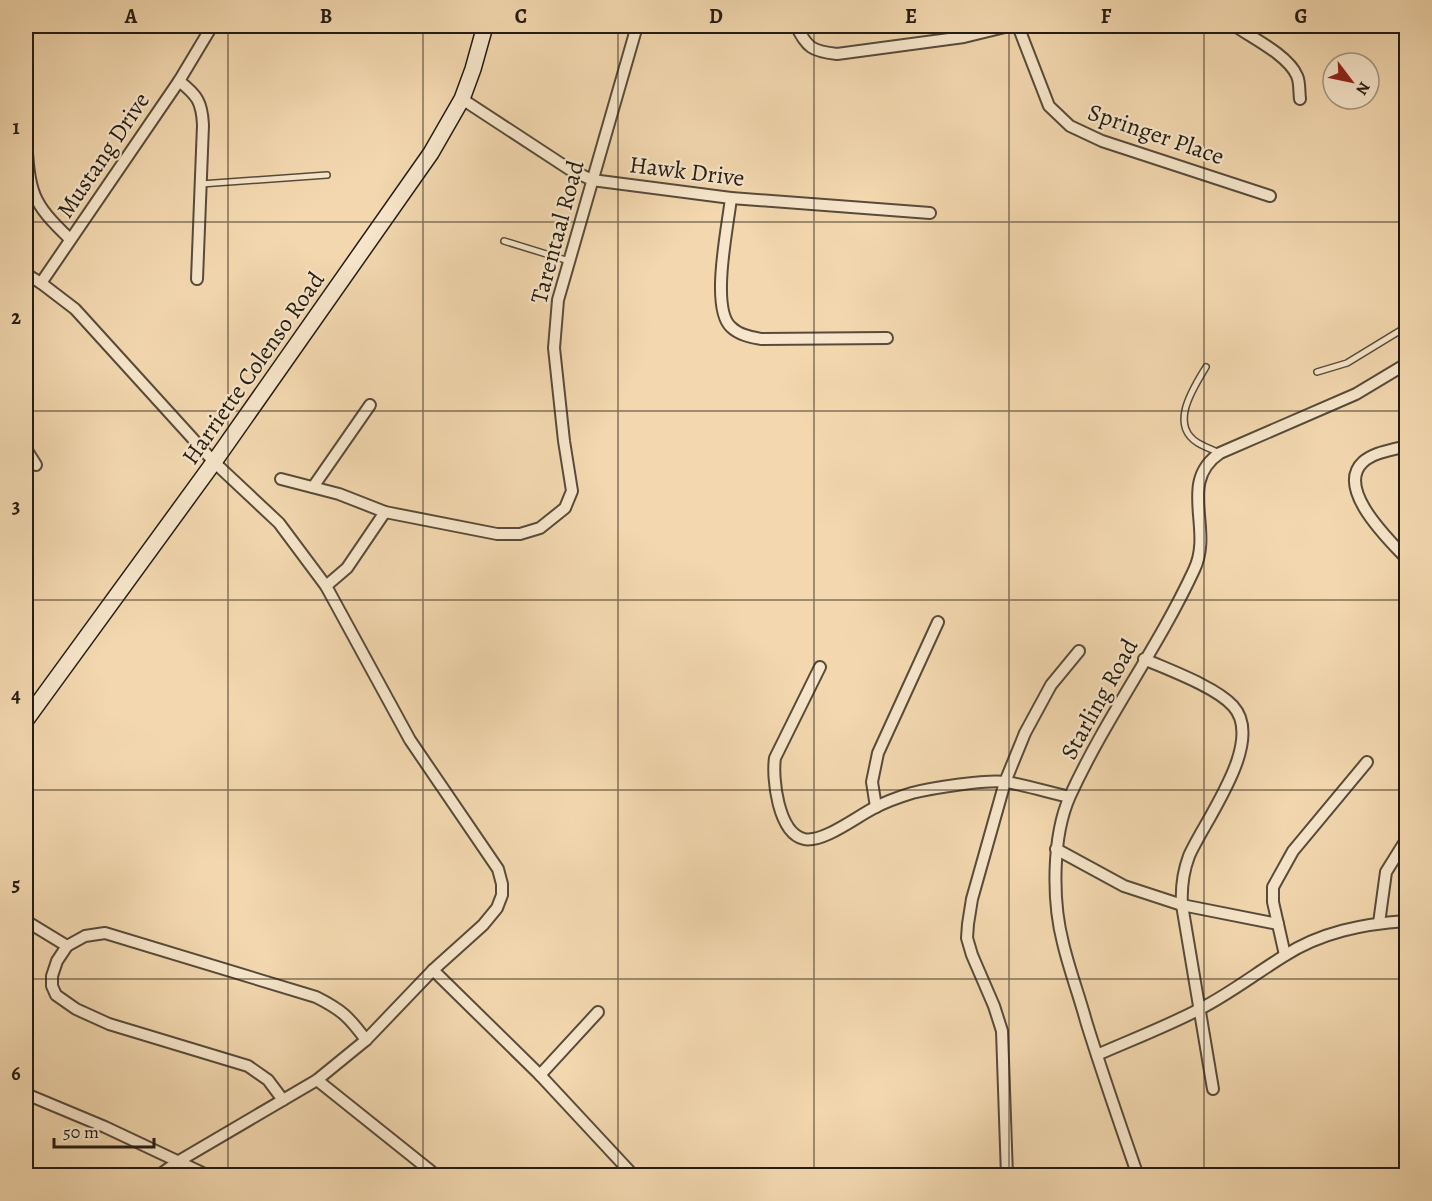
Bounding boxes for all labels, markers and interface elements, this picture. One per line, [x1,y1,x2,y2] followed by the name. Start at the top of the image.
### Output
[124,3,138,30] text: A
[320,3,332,30] text: B
[515,3,527,30] text: C
[709,3,723,30] text: D
[905,3,917,30] text: E
[1101,3,1112,30] text: F
[1294,3,1308,30] text: G
[1321,51,1381,111] north arrow
[1350,78,1375,99] text: N
[49,86,157,224] street label: Mustang Drive
[1084,96,1228,172] street label: Springer Place
[12,114,20,141] text: 1
[628,148,746,194] street label: Hawk Drive
[523,157,591,307] street label: Tarentaal Road
[174,265,332,471] street label: Harriette Colenso Road
[11,304,21,331] text: 2
[12,493,20,520] text: 3
[1053,633,1145,765] street label: Starling Road
[11,682,21,709] text: 4
[12,871,20,898] text: 5
[11,1060,21,1087] text: 6
[54,1111,154,1149] scale bar
[63,1120,99,1144] text: 50 m

